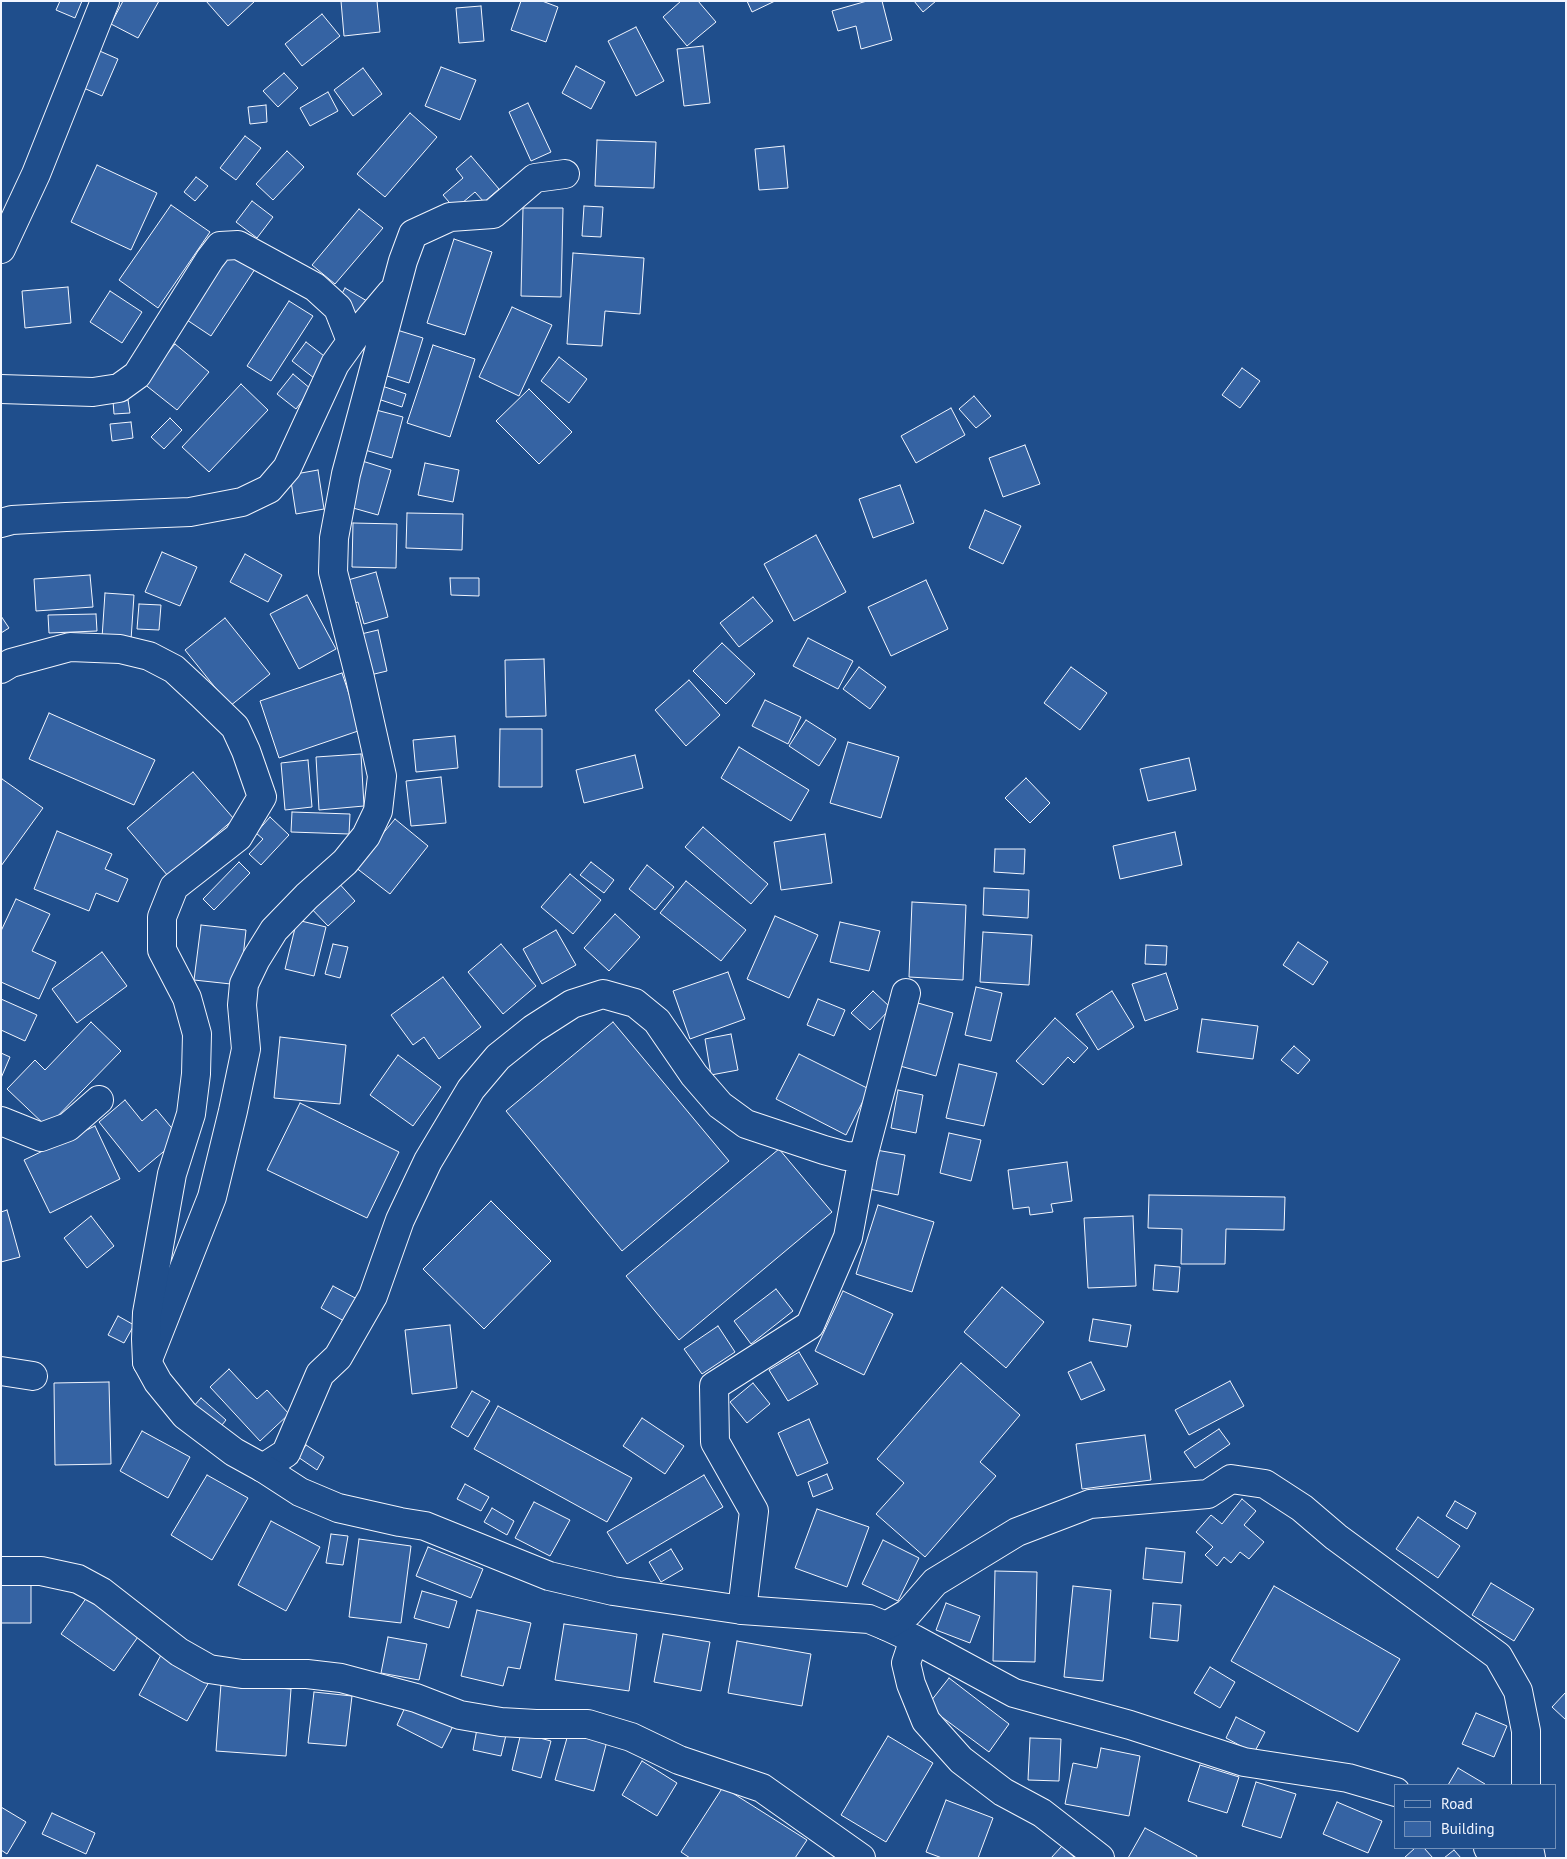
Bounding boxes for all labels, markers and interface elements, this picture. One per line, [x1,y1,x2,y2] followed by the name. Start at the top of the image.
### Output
[1394,1784,1557,1849] legend
[1441,1794,1473,1813] text: Road
[1441,1819,1495,1838] text: Building

